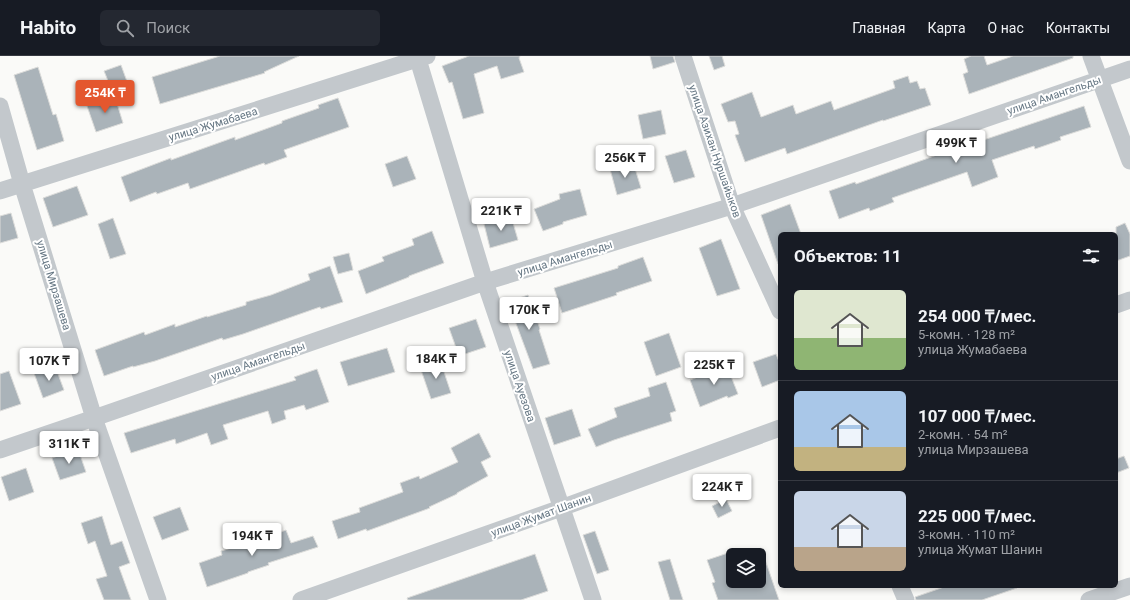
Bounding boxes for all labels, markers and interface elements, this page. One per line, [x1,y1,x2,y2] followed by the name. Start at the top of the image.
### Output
[100,10,380,46] search box
[20,16,76,39] text: Habito
[114,17,136,39] icon: search
[146,19,190,37] text: Поиск
[852,20,905,36] text: Главная
[927,20,966,36] text: Карта
[988,20,1024,36] text: О нас
[1046,20,1110,36] text: Контакты
[1006,73,1103,118] street label: улица Амангельды
[72,80,138,114] pin: 254K ₸
[686,83,743,219] street label: улица Азихан Нуршайыков
[85,85,125,100] text: 254K ₸
[167,105,259,144] street label: улица Жумабаева
[923,130,989,164] pin: 499K ₸
[936,135,976,150] text: 499K ₸
[592,145,658,179] pin: 256K ₸
[605,150,645,165] text: 256K ₸
[468,198,534,232] pin: 221K ₸
[481,203,521,218] text: 221K ₸
[34,238,73,332] street label: улица Мирзашева
[516,238,614,279] street label: улица Амангельды
[1080,245,1102,267] icon: filters
[794,246,901,266] text: Объектов: 11
[496,297,562,331] pin: 170K ₸
[509,302,549,317] text: 170K ₸
[826,306,874,354] icon: home
[918,306,1036,326] text: 254 000 ₸/мес.
[918,327,1015,342] text: 5-комн. · 128 m²
[210,339,307,384] street label: улица Амангельды
[918,342,1027,357] text: улица Жумабаева
[403,346,469,380] pin: 184K ₸
[16,348,82,382] pin: 107K ₸
[501,349,538,424] street label: улица Ауезова
[416,351,456,366] text: 184K ₸
[681,352,747,386] pin: 225K ₸
[29,353,69,368] text: 107K ₸
[694,357,734,372] text: 225K ₸
[918,406,1036,426] text: 107 000 ₸/мес.
[826,407,874,455] icon: home
[918,427,1008,442] text: 2-комн. · 54 m²
[36,431,102,465] pin: 311K ₸
[49,436,89,451] text: 311K ₸
[918,442,1029,457] text: улица Мирзашева
[689,474,755,508] pin: 224K ₸
[702,479,742,494] text: 224K ₸
[489,491,593,540] street label: улица Жумат Шанин
[918,506,1036,526] text: 225 000 ₸/мес.
[826,507,874,555] icon: home
[219,523,285,557] pin: 194K ₸
[918,527,1015,542] text: 3-комн. · 110 m²
[232,528,272,543] text: 194K ₸
[918,542,1043,557] text: улица Жумат Шанин
[726,548,766,588] map controls
[726,548,766,588] button: layers

